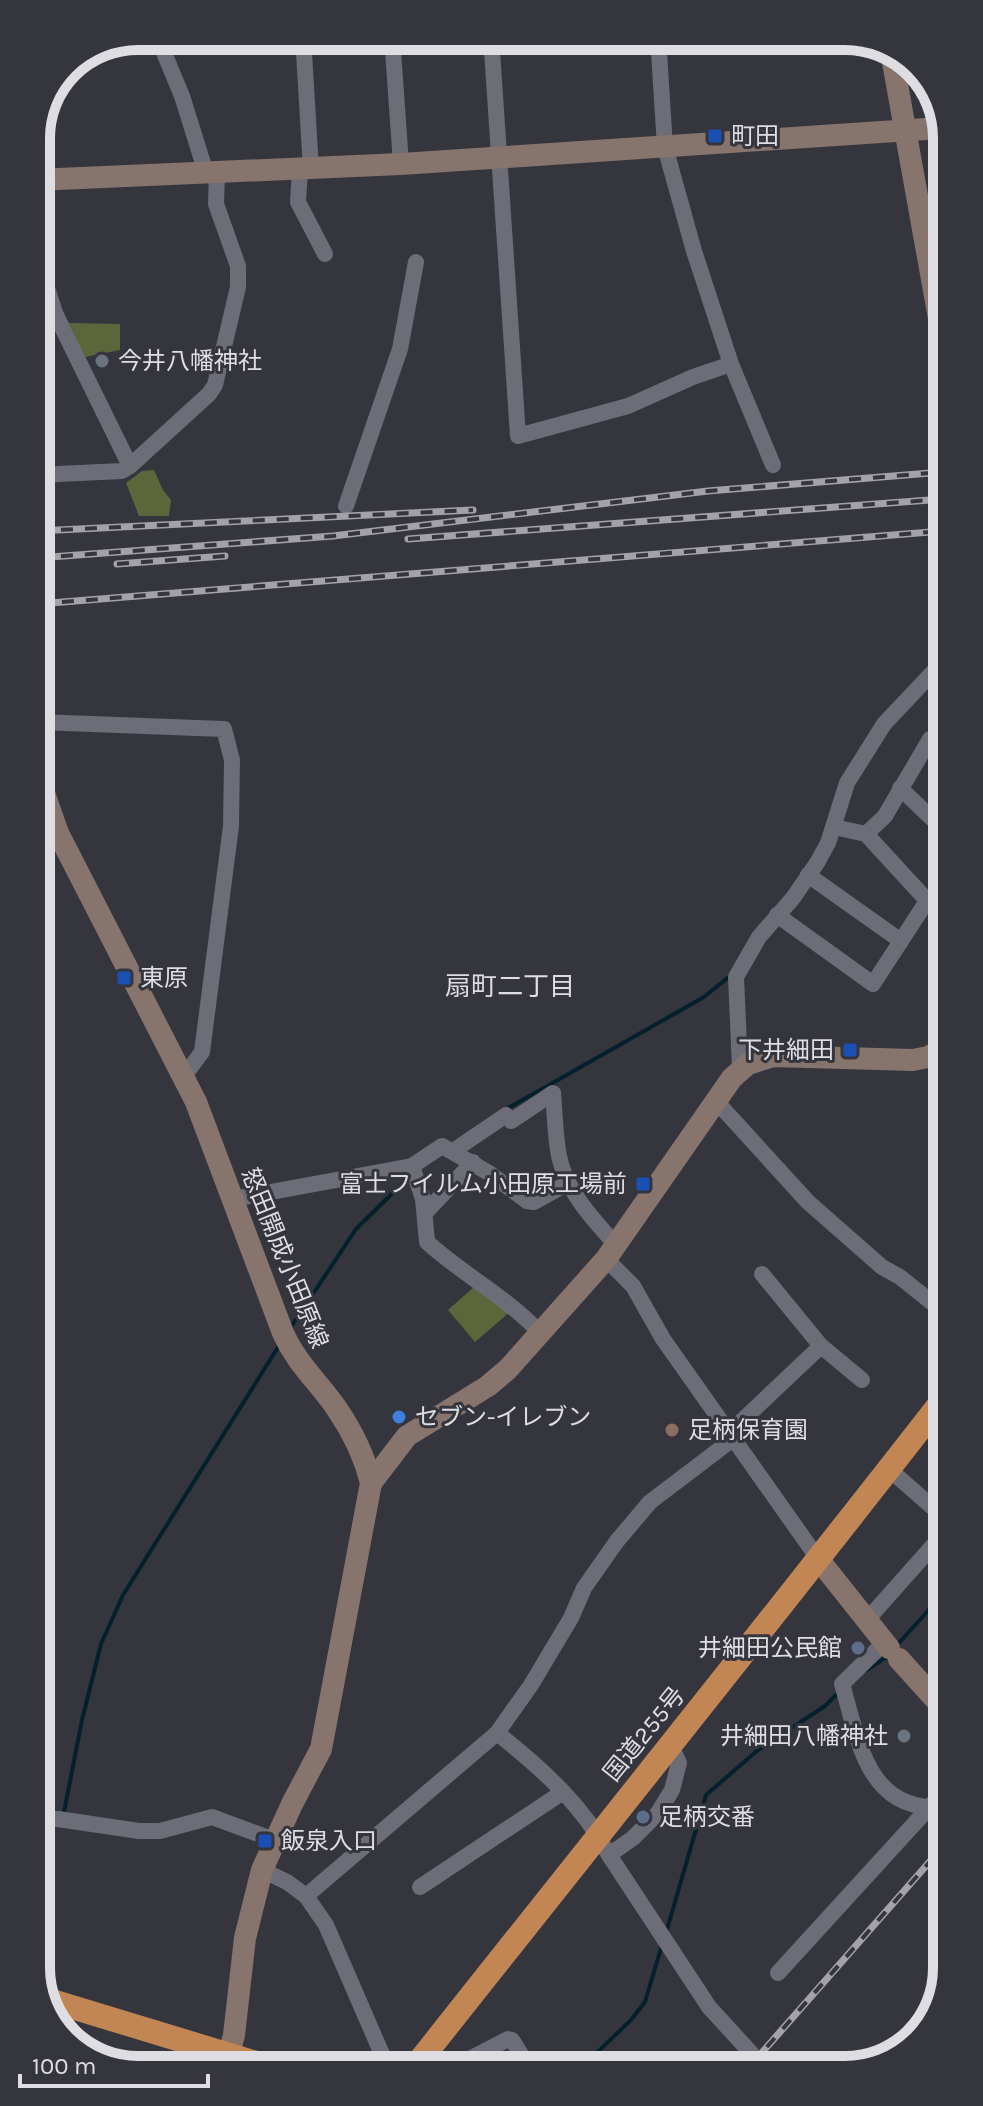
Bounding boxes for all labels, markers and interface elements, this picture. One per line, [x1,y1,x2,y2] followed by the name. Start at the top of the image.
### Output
[731,122,779,150] place label: 町田
[706,127,724,145] marker: 町田
[118,347,262,375] place label: 今井八幡神社
[93,352,111,370] marker: 今井八幡神社
[140,964,188,992] place label: 東原
[115,969,133,987] marker: 東原
[445,971,575,1002] district label: 扇町二丁目
[738,1036,834,1064] place label: 下井細田
[841,1041,859,1059] marker: 下井細田
[236,1164,334,1352] street label: 怒田開成小田原線
[339,1170,627,1198] place label: 富士フイルム小田原工場前
[634,1175,652,1193] marker: 富士フイルム小田原工場前
[415,1403,591,1431] place label: セブン-イレブン
[390,1408,408,1426] marker: セブン-イレブン
[688,1416,808,1444] place label: 足柄保育園
[663,1421,681,1439] marker: 足柄保育園
[698,1634,842,1662] place label: 井細田公民館
[849,1639,867,1657] marker: 井細田公民館
[598,1681,690,1787] street label: 国道255号
[720,1722,888,1750] place label: 井細田八幡神社
[895,1727,913,1745] marker: 井細田八幡神社
[659,1803,755,1831] place label: 足柄交番
[634,1808,652,1826] marker: 足柄交番
[281,1827,377,1855] place label: 飯泉入口
[256,1832,274,1850] marker: 飯泉入口
[20,2038,208,2088] scale bar
[32,2052,97,2080] text: 100 m

